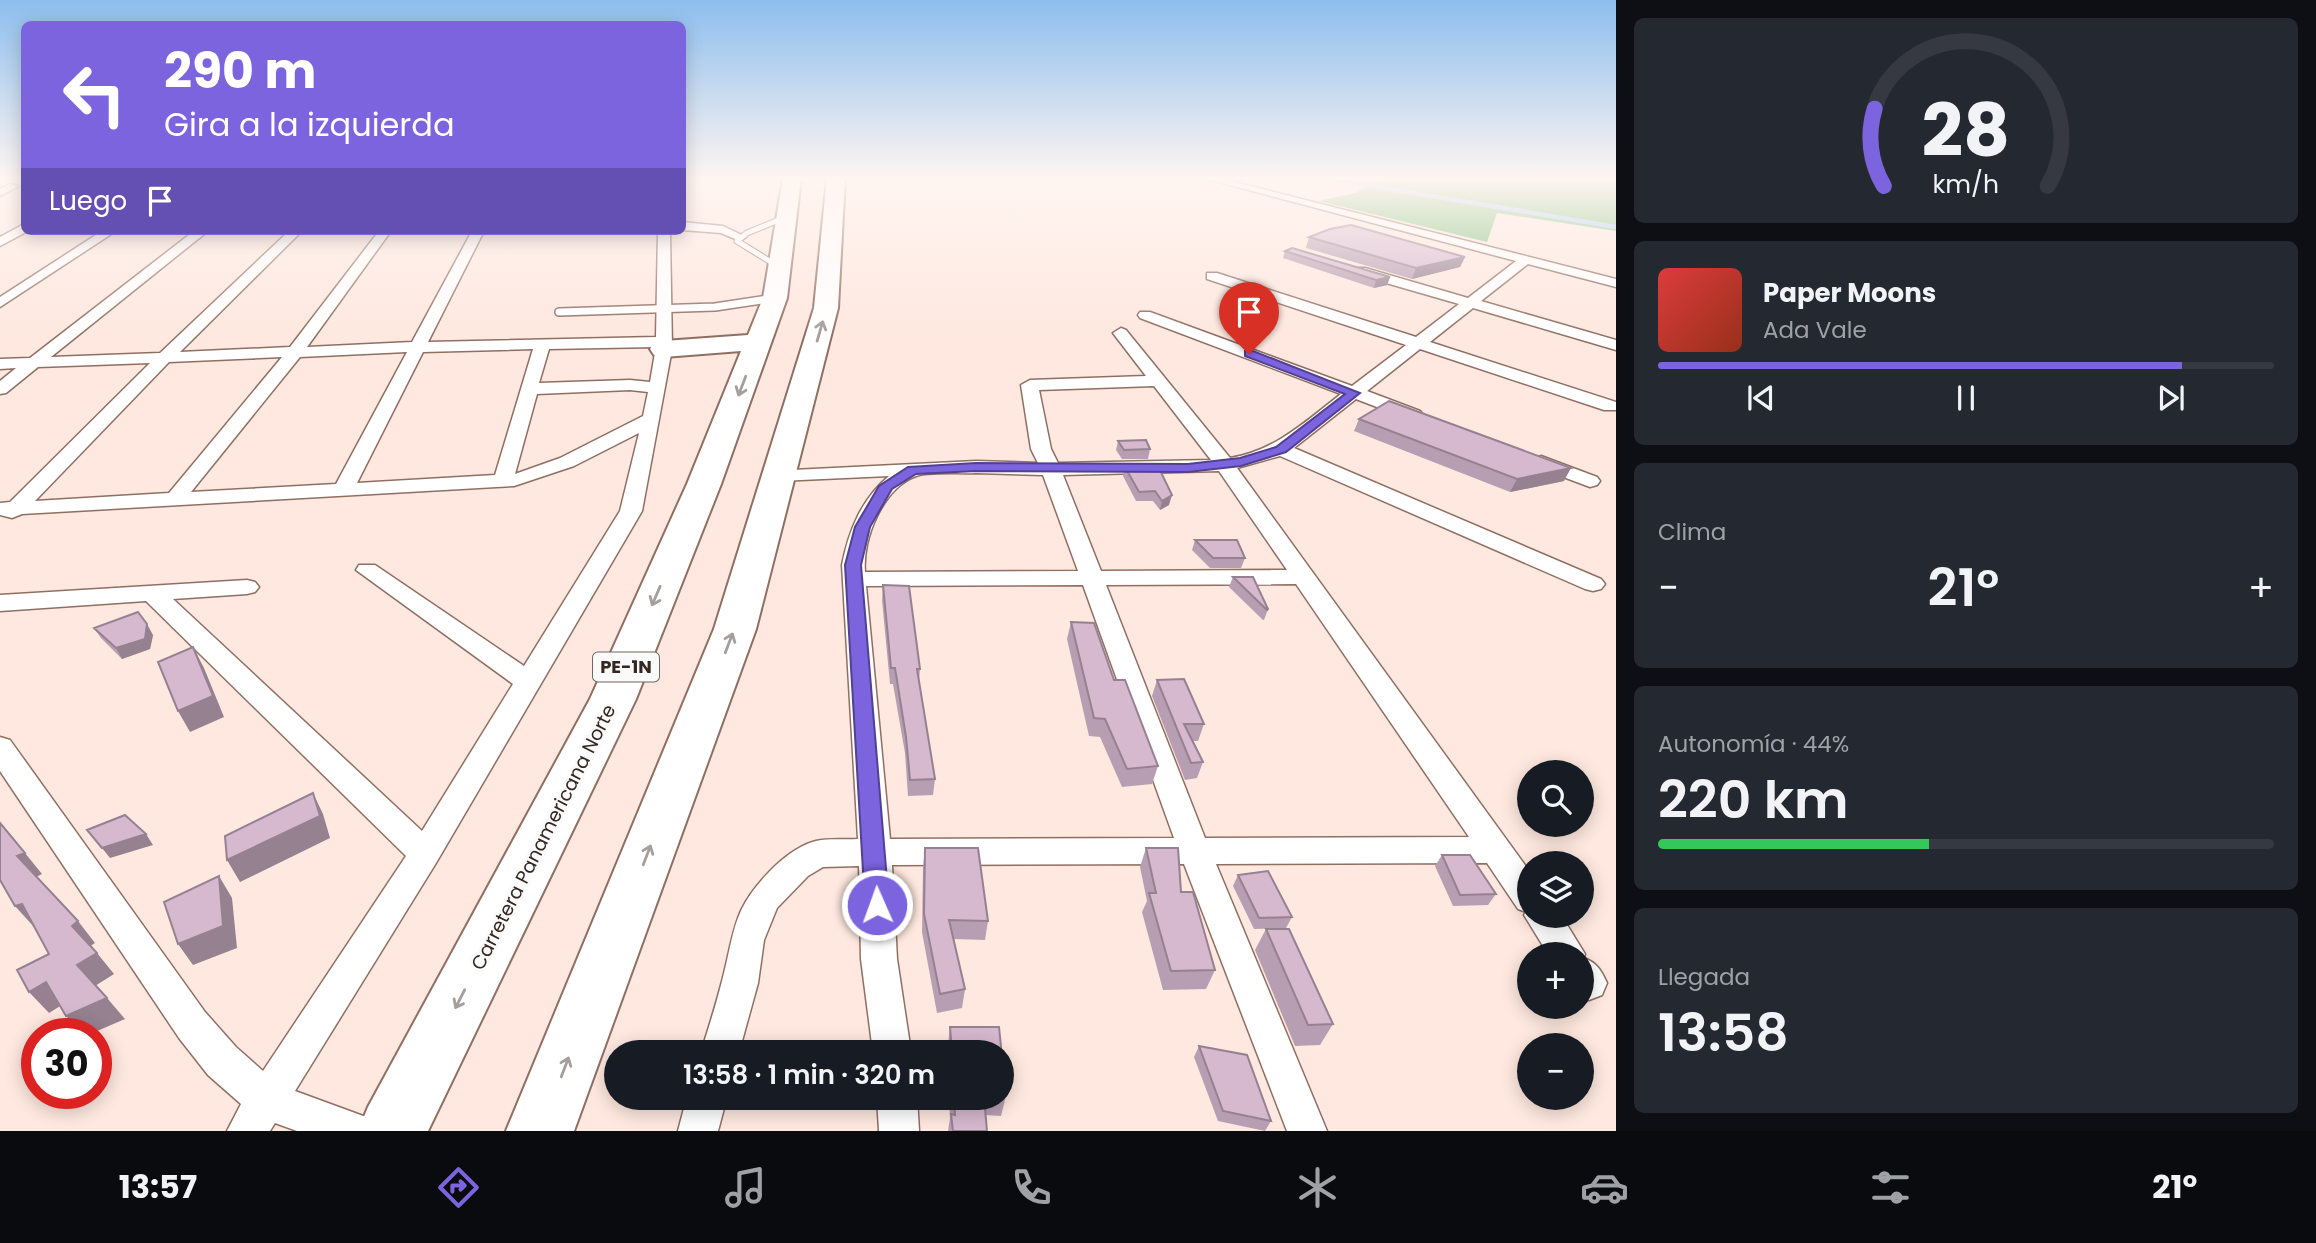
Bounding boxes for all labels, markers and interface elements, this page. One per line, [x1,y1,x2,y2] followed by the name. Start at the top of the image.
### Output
[164,37,316,105] text: 290 m
[49,49,140,140] icon: left
[1922,81,2010,182] text: 28
[164,102,455,147] text: Gira a la izquierda
[1933,167,1999,202] text: km/h
[141,182,179,220] icon: arrive
[49,183,127,219] text: Luego
[1763,275,1936,311] text: Paper Moons
[1219,282,1279,354] pin
[1230,293,1268,331] icon: arrive
[1763,314,1867,346] text: Ada Vale
[814,320,827,342] one-way arrow
[735,374,748,396] one-way arrow
[1742,379,1780,417] icon: previous
[1947,379,1985,417] icon: pause
[2152,379,2190,417] icon: next
[1658,516,1726,548] text: Clima
[1928,551,1999,624] text: 21°
[1658,561,1679,614] text: −
[2248,561,2274,614] text: +
[649,585,662,607] one-way arrow
[724,633,737,655] one-way arrow
[593,652,659,682] road number: PE-1N
[464,700,622,975] street label: Carretera Panamericana Norte
[1658,728,1849,760] text: Autonomía · 44%
[1517,760,1594,1110] map controls
[1517,760,1594,837] button: search
[1658,763,1849,836] text: 220 km
[642,845,654,867] one-way arrow
[1517,851,1594,928] button: layers
[840,868,914,942] position arrow
[1517,942,1594,1019] button: +
[1658,961,1750,993] text: Llegada
[452,988,466,1009] one-way arrow
[1658,996,1789,1069] text: 13:58
[21,1018,112,1109] speed limit sign: 30
[1517,1033,1594,1110] button: −
[559,1057,572,1079] one-way arrow
[683,1057,935,1093] text: 13:58 · 1 min · 320 m
[434,1163,483,1212] icon: directions
[721,1163,770,1212] icon: music
[1007,1163,1056,1212] icon: phone
[1293,1163,1342,1212] icon: climate
[1580,1163,1629,1212] icon: car
[1866,1163,1915,1212] icon: filters
[119,1164,197,1209] text: 13:57
[2152,1164,2197,1209] text: 21°

